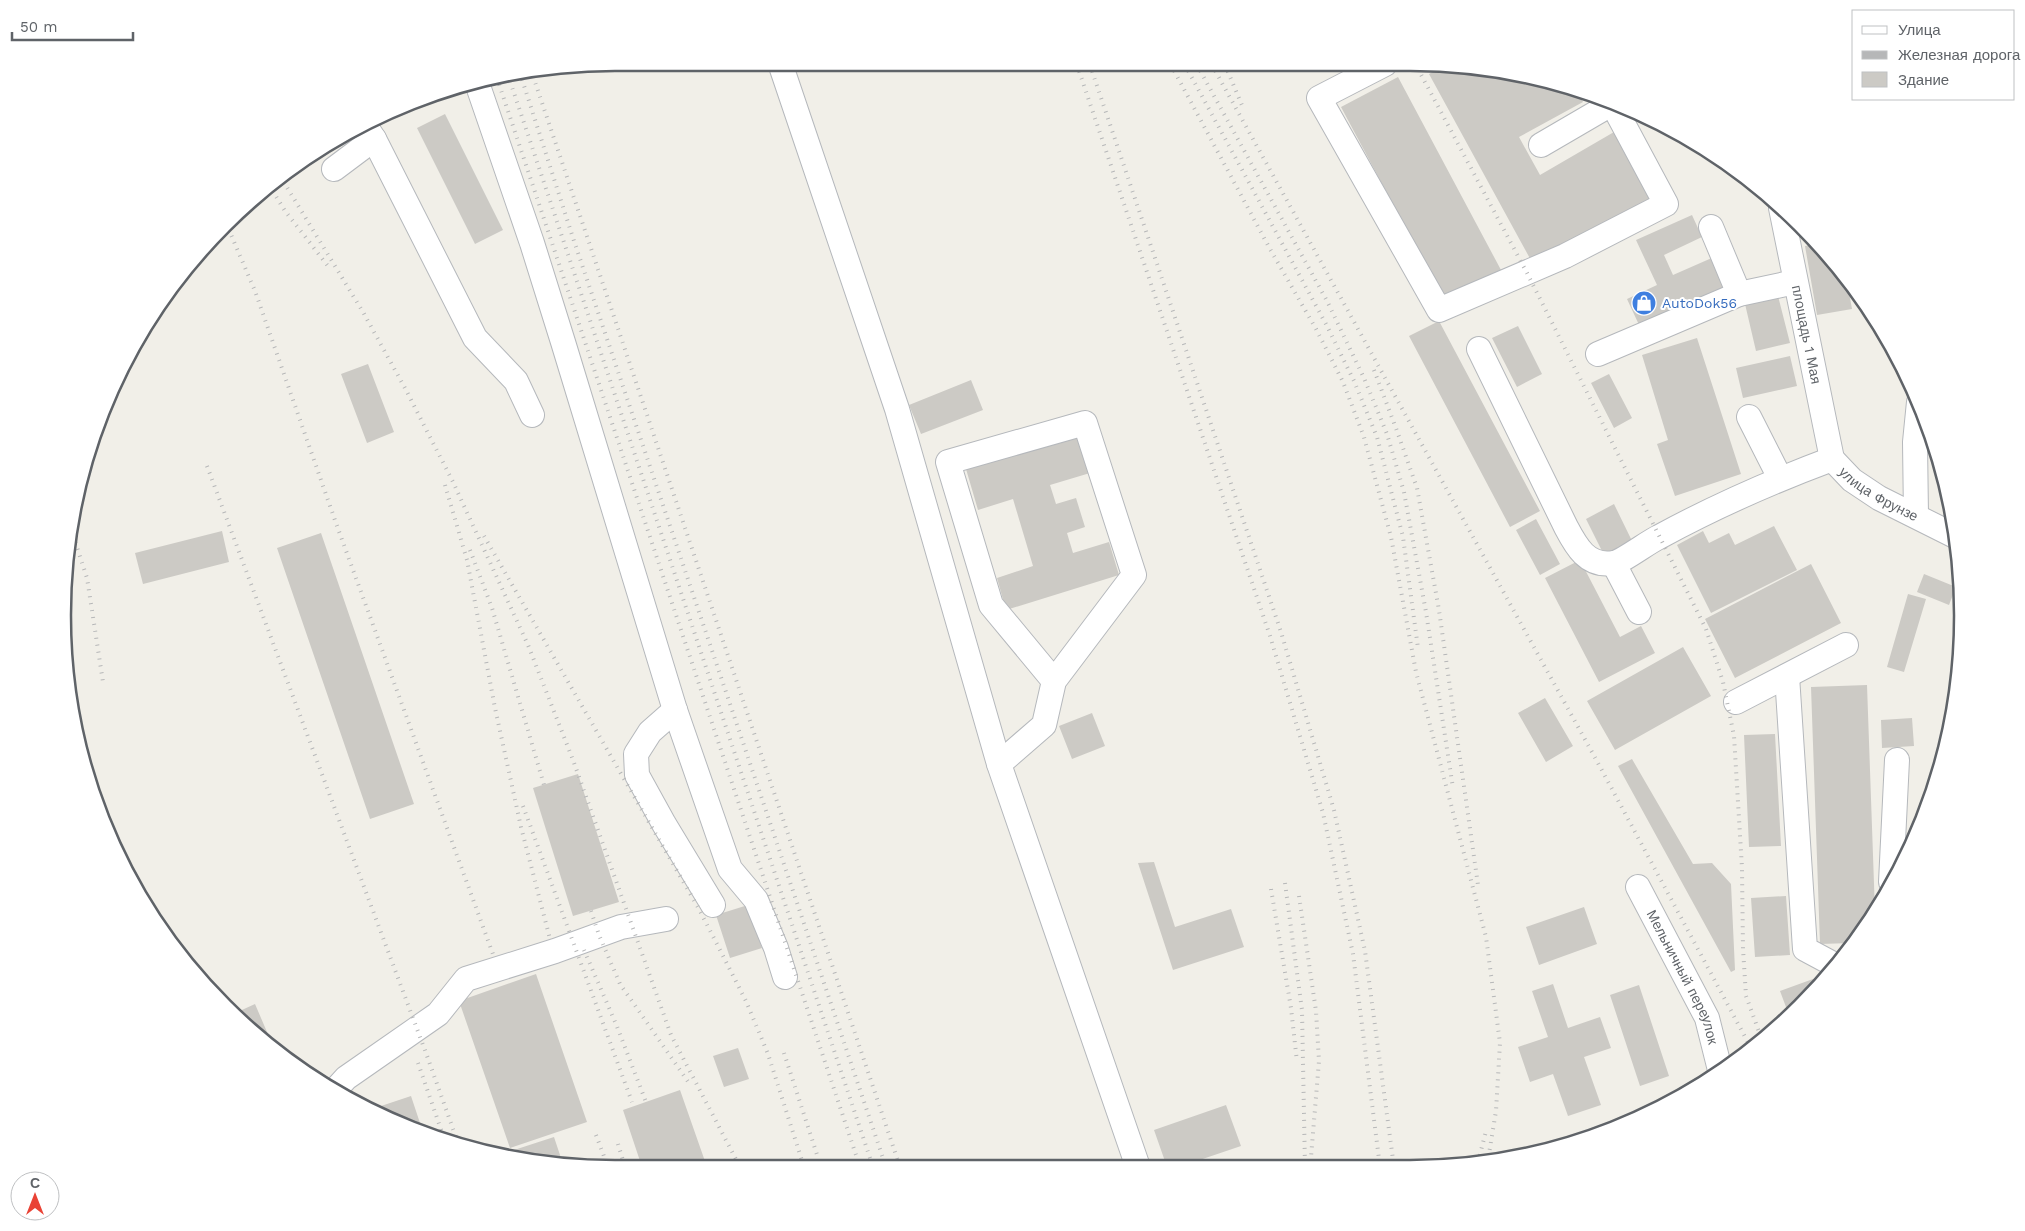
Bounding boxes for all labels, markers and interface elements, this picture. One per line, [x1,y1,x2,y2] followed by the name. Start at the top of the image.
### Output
[12,10,134,42] scale bar
[1852,10,2015,100] legend
[20,18,57,36] text: 50 m
[1898,21,1941,39] text: Улица
[1898,46,2021,64] text: Железная дорога
[1898,71,1949,89] text: Здание
[1789,284,1825,385] street label: площадь 1 Мая
[1631,290,1657,316] shop icon: AutoDok56
[1662,295,1737,311] place label: AutoDok56
[1836,463,1921,524] street label: улица Фрунзе
[1644,907,1721,1047] street label: Мельничный переулок
[10,1171,60,1221] north arrow
[30,1175,40,1191] text: С

